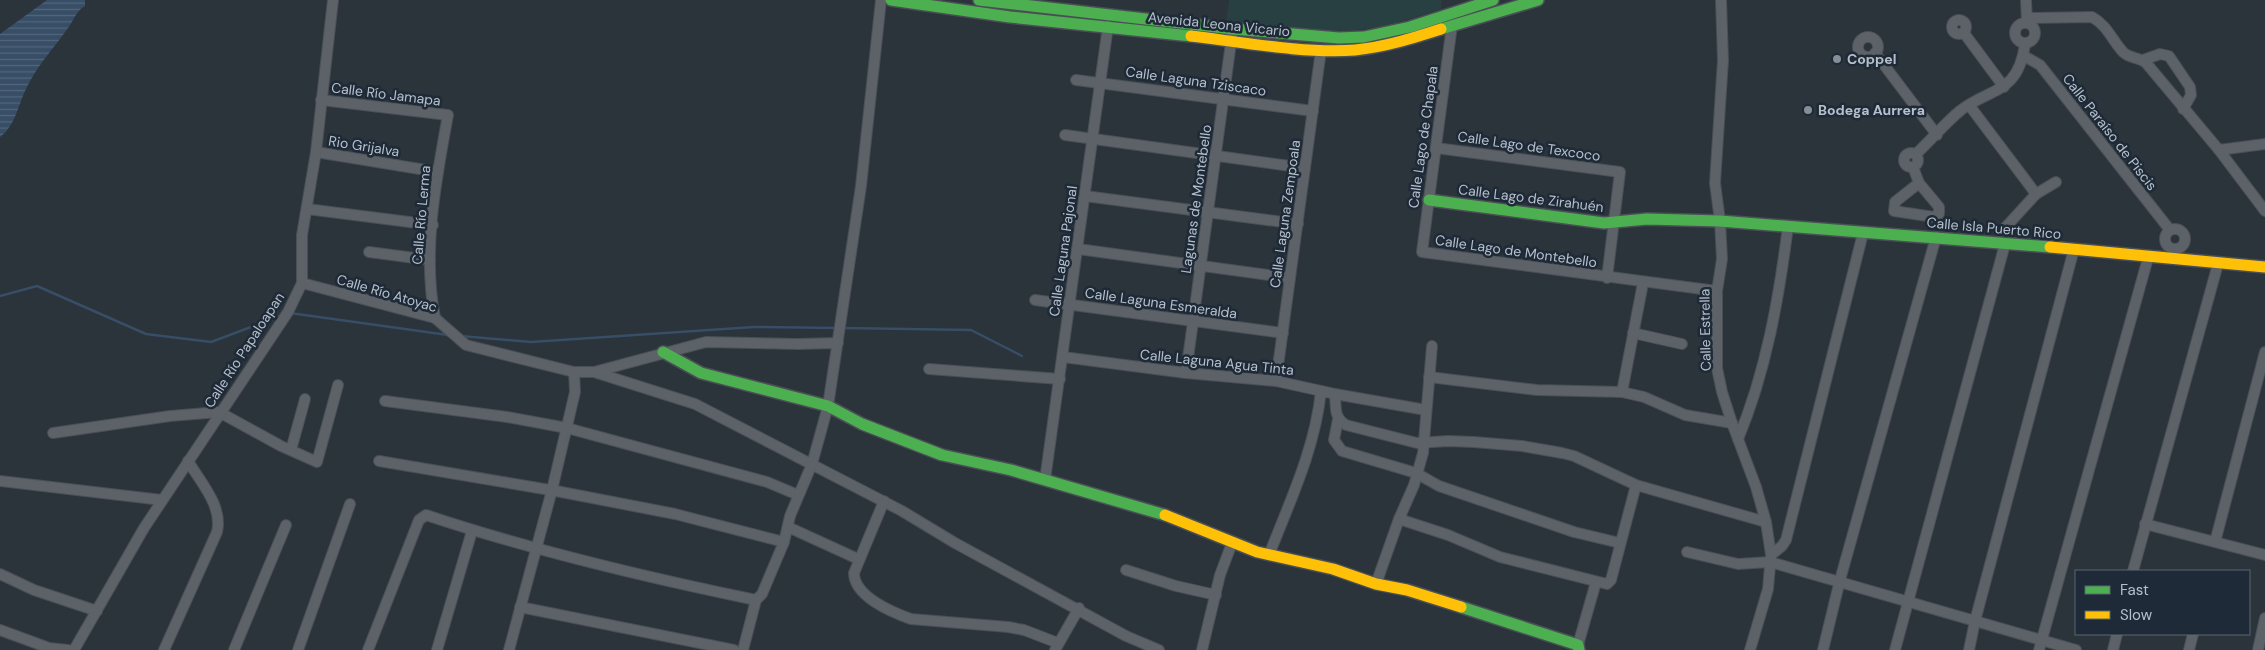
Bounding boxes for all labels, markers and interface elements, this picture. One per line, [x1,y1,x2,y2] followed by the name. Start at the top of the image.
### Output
[1147,8,1291,40] street label: Avenida Leona Vicario
[1847,50,1896,68] place label: Coppel
[1831,53,1843,65] marker: Coppel
[1125,62,1267,100] street label: Calle Laguna Tziscaco
[1404,65,1442,209] street label: Calle Lago de Chapala
[2059,70,2161,194] street label: Calle Paraíso de Piscis
[330,78,442,110] street label: Calle Río Jamapa
[1818,101,1925,119] place label: Bodega Aurrera
[1802,104,1814,116] marker: Bodega Aurrera
[1177,123,1215,275] street label: Lagunas de Montebello
[1456,127,1602,165] street label: Calle Lago de Texcoco
[327,132,401,160] street label: Rio Grijalva
[1266,139,1304,289] street label: Calle Laguna Zempoala
[408,165,434,265] street label: Calle Río Lerma
[1457,180,1605,216] street label: Calle Lago de Zirahuén
[1045,185,1081,317] street label: Calle Laguna Pajonal
[1926,213,2062,243] street label: Calle Isla Puerto Rico
[1434,231,1598,271] street label: Calle Lago de Montebello
[335,270,439,316] street label: Calle Río Atoyac
[1084,283,1238,323] street label: Calle Laguna Esmeralda
[200,289,288,411] street label: Calle Río Papaloapan
[1695,289,1715,371] street label: Calle Estrella
[1139,345,1295,379] street label: Calle Laguna Agua Tinta
[2075,570,2250,635] legend
[2120,580,2149,600] text: Fast
[2120,605,2153,625] text: Slow

